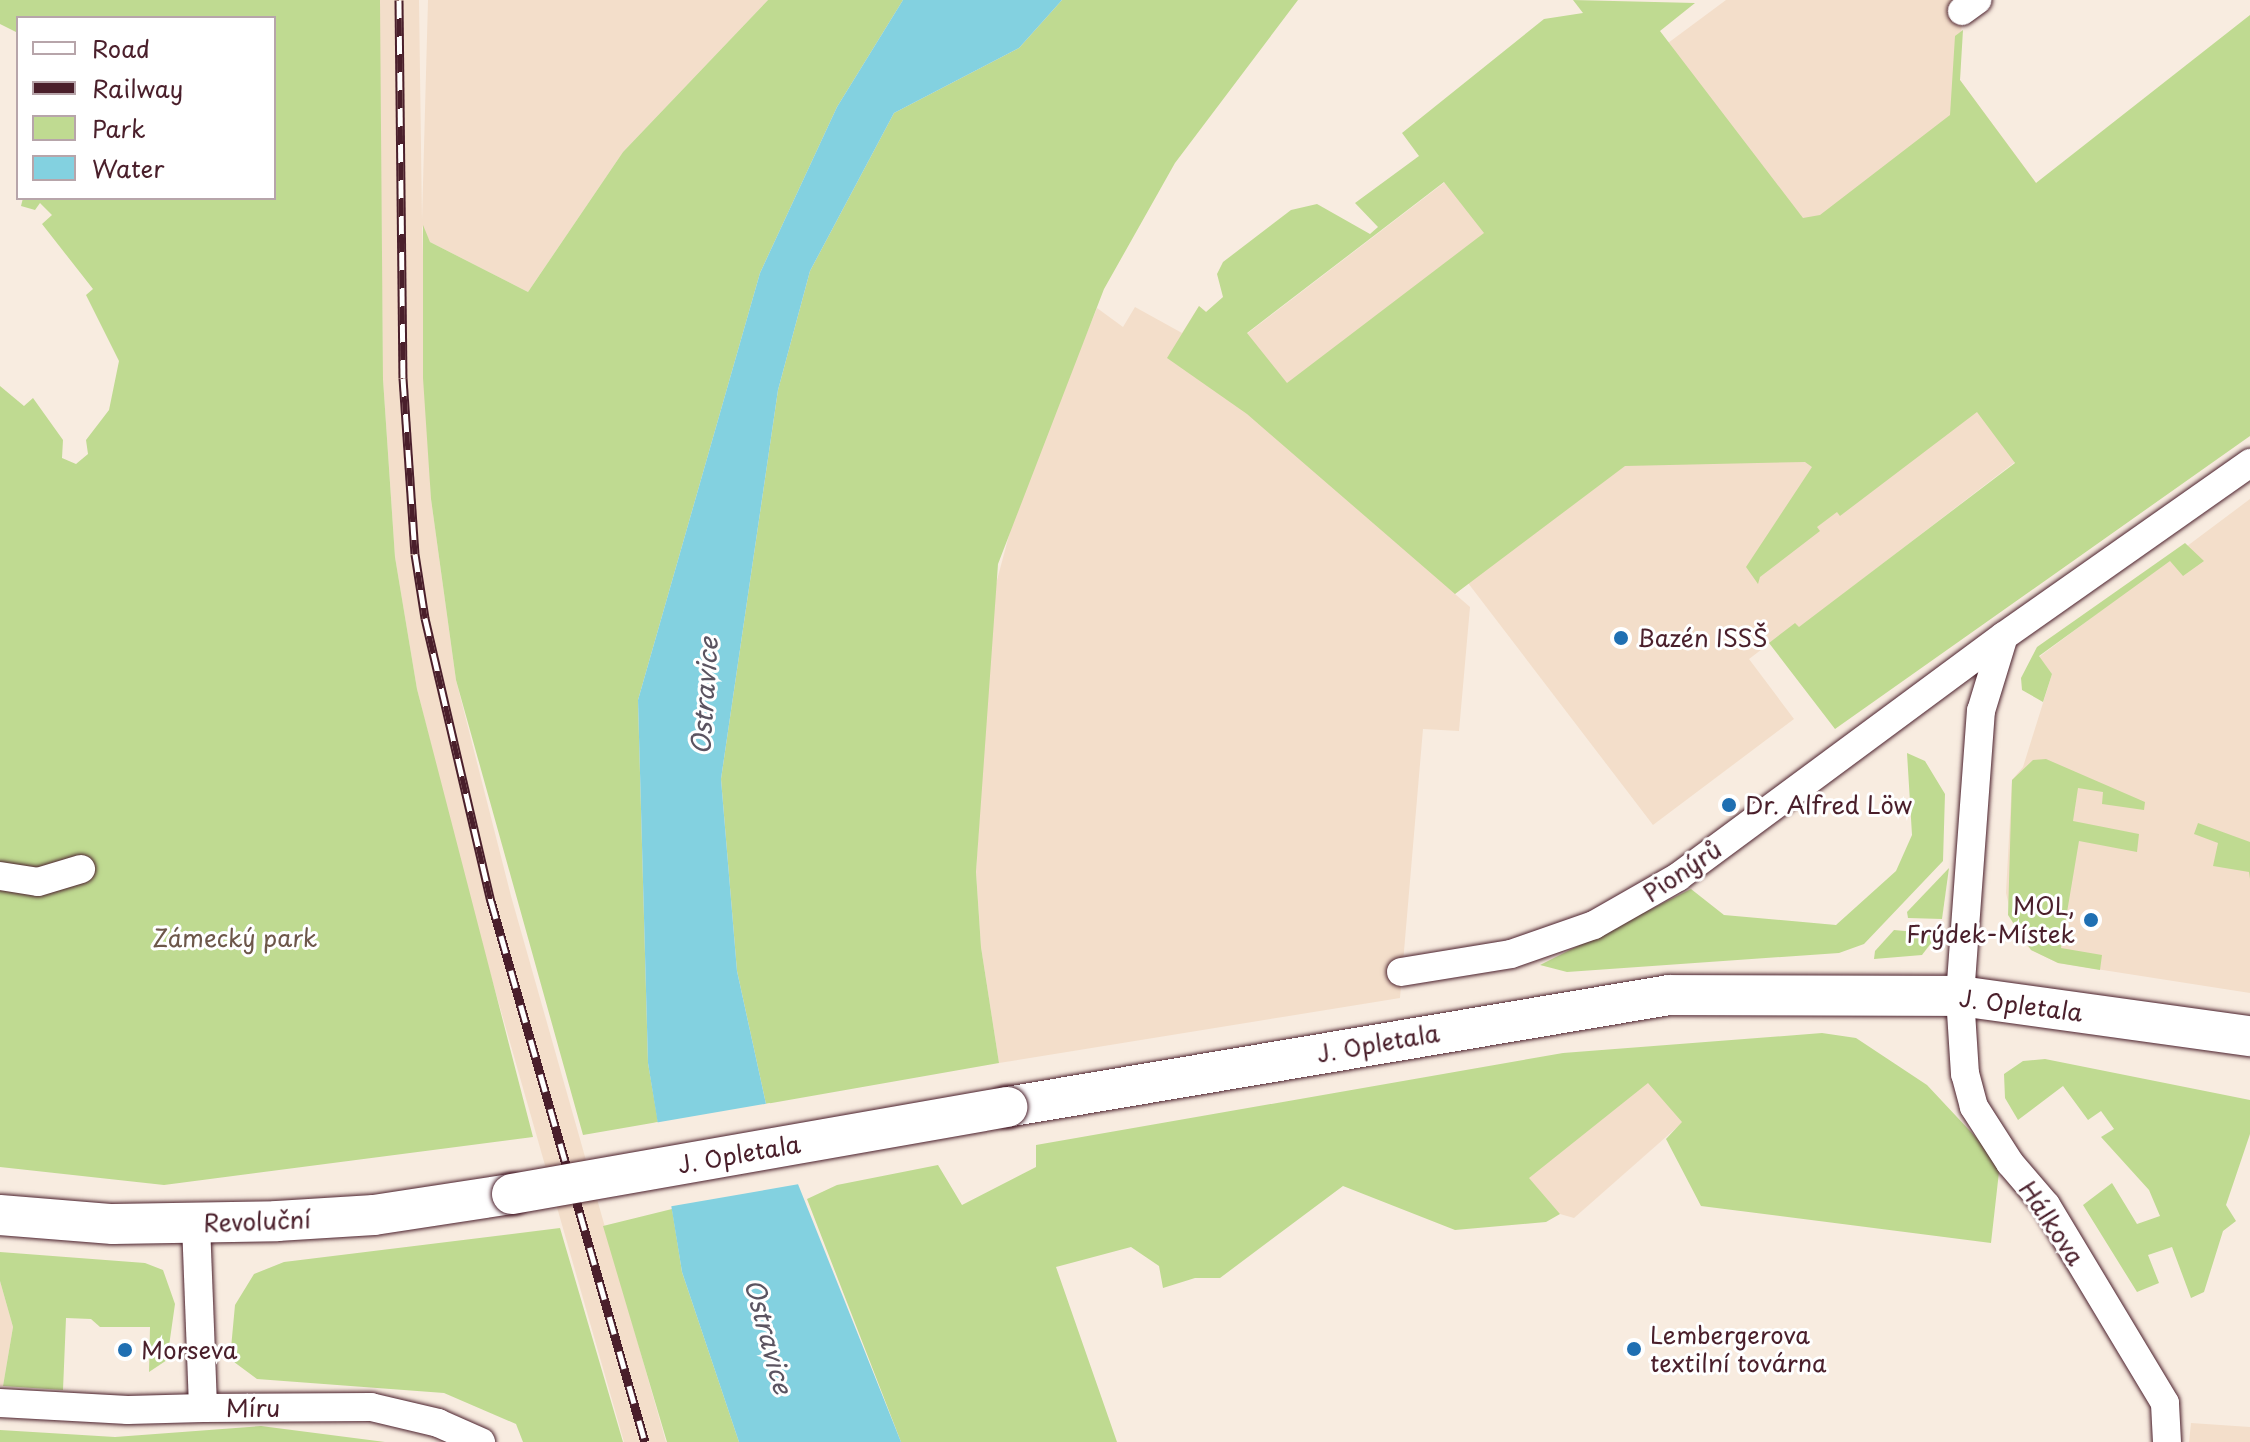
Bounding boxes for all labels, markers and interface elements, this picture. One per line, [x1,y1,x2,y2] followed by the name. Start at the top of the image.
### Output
[16,16,276,200] legend
[92,30,150,66] text: Road
[92,70,183,106] text: Railway
[92,110,146,146] text: Park
[92,150,164,186] text: Water
[1637,624,1768,652] place label: Bazén ISSŠ
[1612,629,1630,647] marker: Bazén ISSŠ
[684,636,724,756] water label: Ostravice
[1745,791,1913,819] place label: Dr. Alfred Löw
[1720,796,1738,814] marker: Dr. Alfred Löw
[1637,834,1727,908] street label: Pionýrů
[1906,892,2075,948] place label: MOL, Frýdek-Místek
[2082,911,2100,929] marker: MOL, Frýdek-Místek
[151,924,319,952] park label: Zámecký park
[1956,983,2086,1027] street label: J. Opletala
[1313,1018,1443,1068] street label: J. Opletala
[674,1129,804,1179] street label: J. Opletala
[2013,1175,2091,1271] street label: Hálkova
[203,1205,311,1237] street label: Revoluční
[739,1275,799,1397] water label: Ostravice
[1650,1321,1827,1377] place label: Lembergerova textilní továrna
[141,1336,238,1364] place label: Morseva
[1625,1340,1643,1358] marker: Lembergerova textilní továrna
[116,1341,134,1359] marker: Morseva
[226,1394,280,1422] street label: Míru

